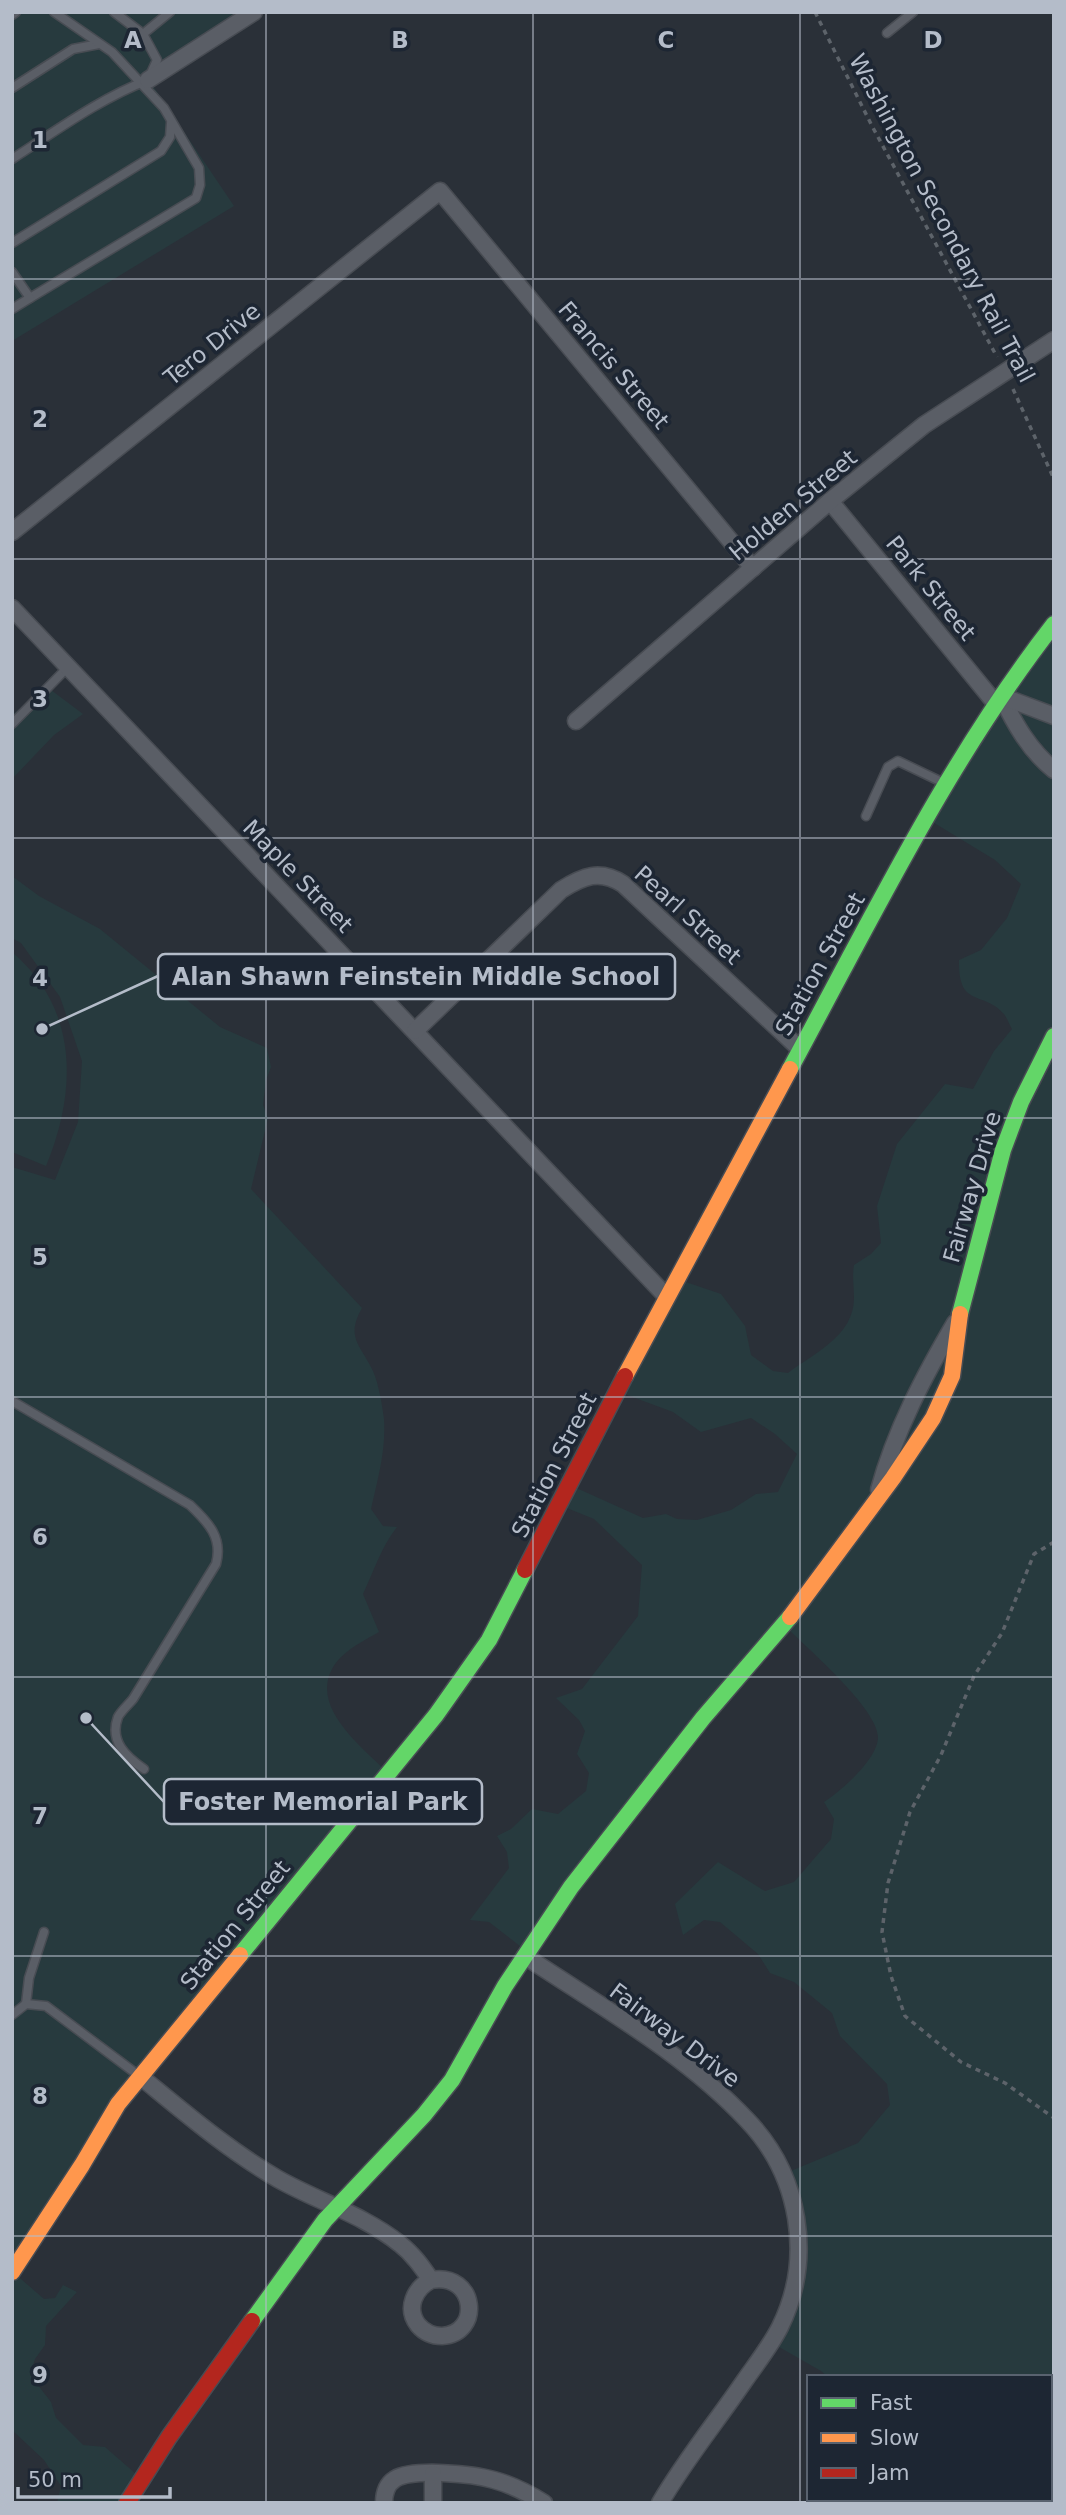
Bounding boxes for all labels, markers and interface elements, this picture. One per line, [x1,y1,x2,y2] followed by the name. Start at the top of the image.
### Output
[124,27,142,53] text: A
[391,27,409,53] text: B
[658,27,674,53] text: C
[923,27,943,53] text: D
[844,49,1040,387] street label: Washington Secondary Rail Trail
[32,127,48,153] text: 1
[553,296,675,434] street label: Francis Street
[158,297,265,391] street label: Tero Drive
[32,406,48,432] text: 2
[724,444,862,566] street label: Holden Street
[881,531,981,645] street label: Park Street
[32,686,48,712] text: 3
[238,814,358,938] street label: Maple Street
[629,860,747,970] street label: Pearl Street
[770,888,870,1040] street label: Station Street
[158,954,675,999] callout: Alan Shawn Feinstein Middle School
[172,963,660,991] text: Alan Shawn Feinstein Middle School
[32,965,48,991] text: 4
[938,1108,1006,1266] street label: Fairway Drive
[32,1244,48,1270] text: 5
[506,1388,602,1542] street label: Station Street
[32,1524,48,1550] text: 6
[164,1779,482,1824] callout: Foster Memorial Park
[178,1788,469,1816] text: Foster Memorial Park
[32,1803,48,1829] text: 7
[175,1855,295,1995] street label: Station Street
[605,1978,745,2092] street label: Fairway Drive
[32,2083,48,2109] text: 8
[32,2362,48,2388] text: 9
[807,2375,1052,2501] legend
[870,2391,912,2415] text: Fast
[870,2426,919,2450] text: Slow
[18,2456,170,2500] scale bar
[868,2461,910,2485] text: Jam
[28,2468,82,2492] text: 50 m

